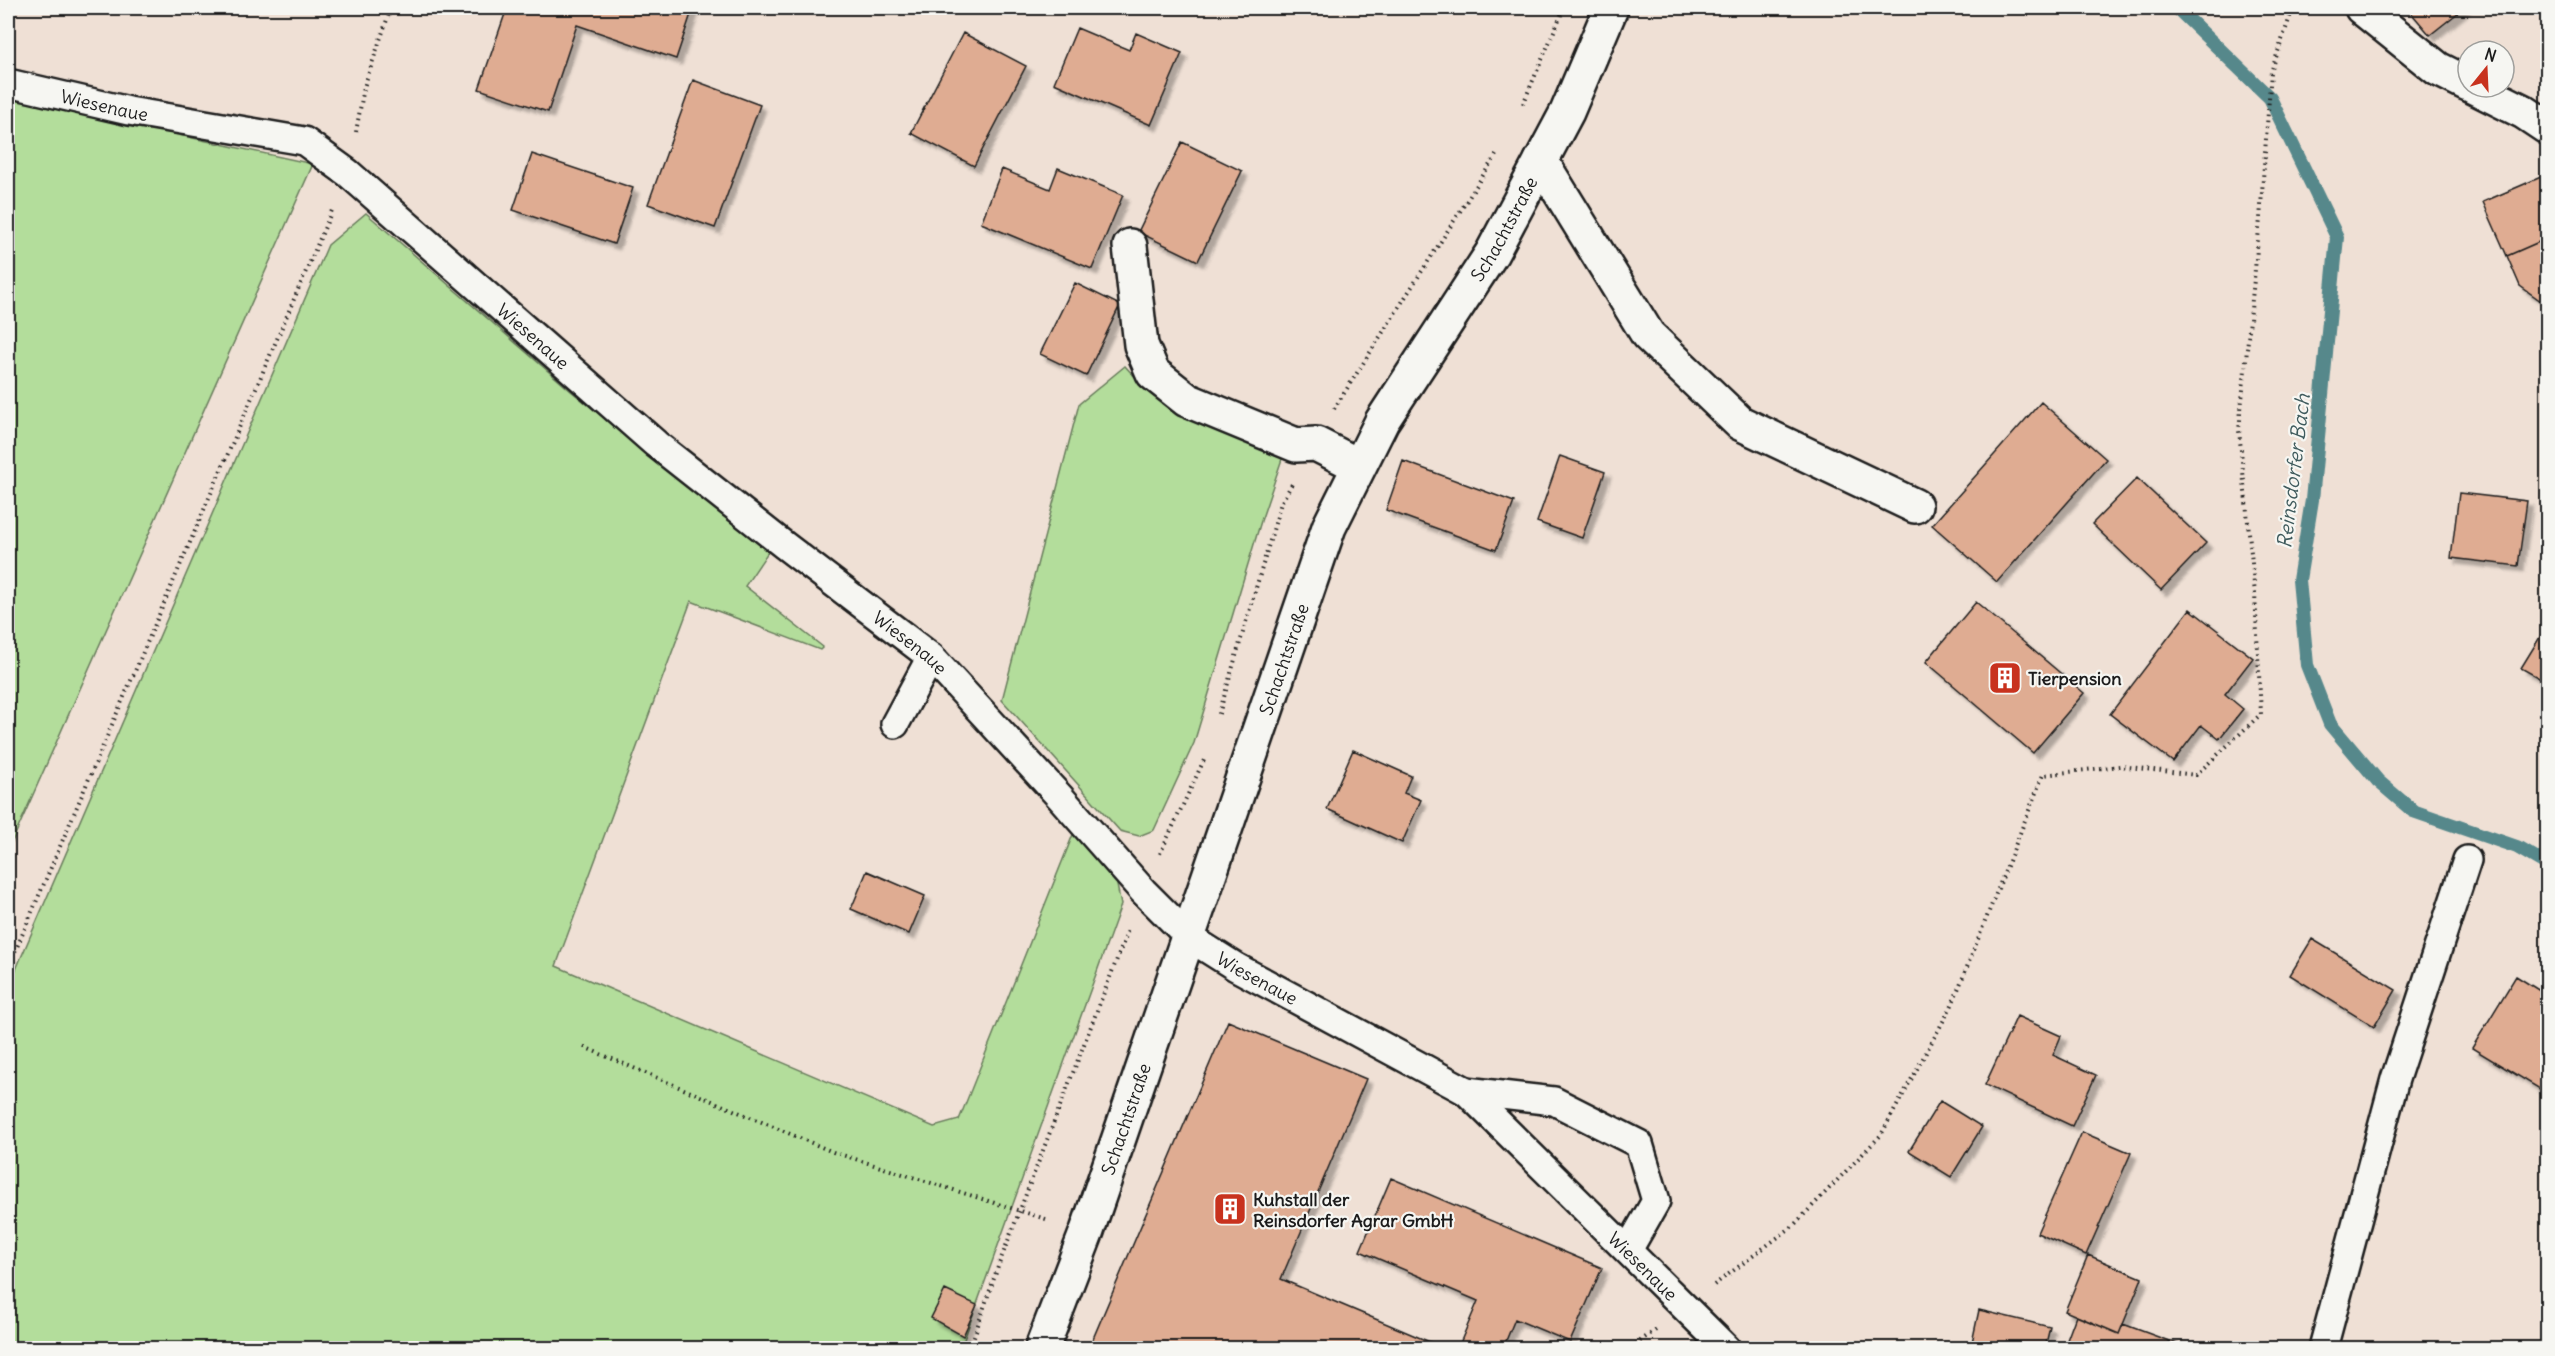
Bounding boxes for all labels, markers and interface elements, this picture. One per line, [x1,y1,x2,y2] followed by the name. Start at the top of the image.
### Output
[2456,39,2516,99] north arrow
[2482,44,2499,66] text: N
[59,84,150,126] street label: Wiesenaue
[1465,172,1542,286] street label: Schachtstraße
[492,298,574,374] street label: Wiesenaue
[2271,392,2315,550] water label: Reinsdorfer Bach
[1254,600,1313,718] street label: Schachtstraße
[869,606,952,679] street label: Wiesenaue
[1987,660,2023,696] building icon: Tierpension
[2028,667,2122,690] place label: Tierpension
[1213,946,1302,1010] street label: Wiesenaue
[1096,1060,1155,1178] street label: Schachtstraße
[1253,1188,1454,1232] place label: Kuhstall der Reinsdorfer Agrar GmbH
[1212,1191,1248,1227] building icon: Kuhstall der Reinsdorfer Agrar GmbH
[1603,1227,1683,1305] street label: Wiesenaue

